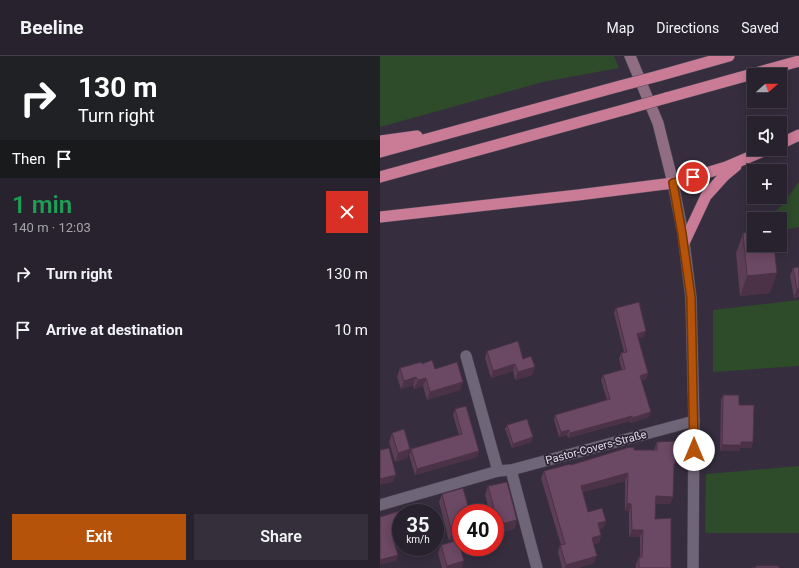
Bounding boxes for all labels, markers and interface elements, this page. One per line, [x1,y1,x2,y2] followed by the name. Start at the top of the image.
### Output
[20,16,84,39] text: Beeline
[607,20,634,36] text: Map
[656,20,719,36] text: Directions
[741,20,779,36] text: Saved
[747,68,787,108] north arrow
[747,68,787,252] map controls
[78,71,157,104] text: 130 m
[12,72,64,124] icon: right
[78,105,155,126] text: Turn right
[747,116,787,156] button: sound
[53,148,75,170] icon: arrive
[12,150,45,168] text: Then
[676,160,710,194] pin
[747,164,787,204] button: +
[682,166,704,188] icon: arrive
[12,191,72,219] text: 1 min
[326,191,368,233] button: close
[747,212,787,252] button: −
[12,220,91,235] text: 140 m · 12:03
[12,263,34,285] icon: right
[46,265,112,283] text: Turn right
[326,265,368,283] text: 130 m
[12,319,34,341] icon: arrive
[46,321,183,339] text: Arrive at destination
[334,321,368,339] text: 10 m
[544,428,648,467] street label: Pastor-Covers-Straße
[673,429,715,471] position arrow
[452,504,504,556] speed limit sign: 40
[407,513,429,537] text: 35
[12,514,186,560] button: Exit
[194,514,368,560] button: Share
[406,534,430,545] text: km/h

